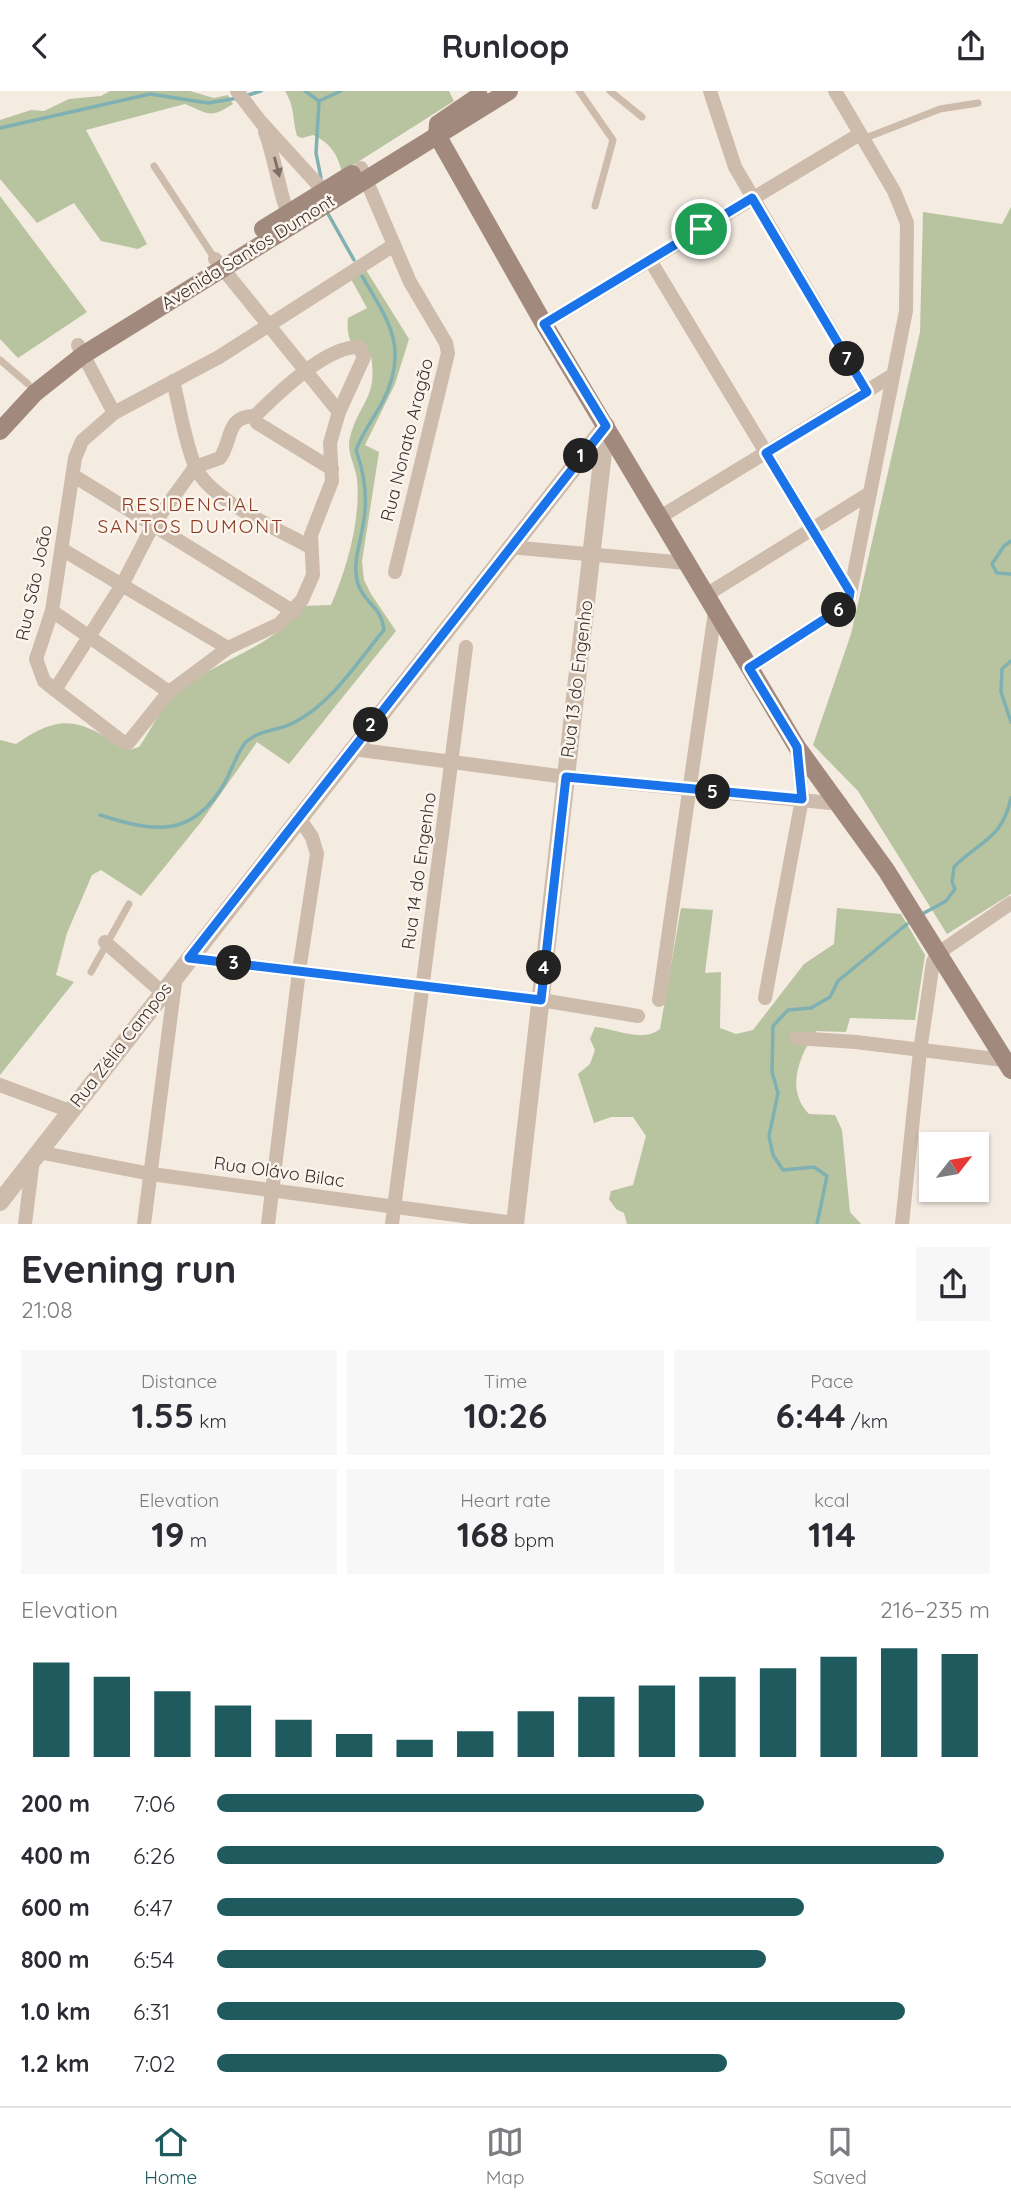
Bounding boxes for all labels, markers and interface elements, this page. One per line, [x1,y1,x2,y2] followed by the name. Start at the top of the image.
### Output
[442,26,569,66] text: Runloop
[21,27,59,65] icon: back
[952,27,990,65] icon: share
[272,156,283,178] one-way arrow
[157,189,339,314] street label: Avenida Santos Dumont
[671,199,731,259] pin
[682,210,720,248] icon: arrive
[830,341,864,377] pin: 7
[841,346,852,370] text: 7
[375,356,438,524] street label: Rua Nonato Aragão
[564,439,598,473] pin: 1
[577,443,584,467] text: 1
[97,492,285,538] district label: RESIDENCIAL SANTOS DUMONT
[10,523,57,643] street label: Rua São João
[822,593,856,627] pin: 6
[833,597,844,621] text: 6
[555,599,598,759] street label: Rua 13 do Engenho
[354,707,388,743] pin: 2
[365,712,376,736] text: 2
[696,775,730,809] pin: 5
[707,779,718,803] text: 5
[396,791,441,951] street label: Rua 14 do Engenho
[216,945,252,981] pin: 3
[228,950,239,974] text: 3
[526,951,562,985] pin: 4
[538,955,549,979] text: 4
[65,977,177,1112] street label: Rua Zélia Campos
[919,1132,989,1202] north arrow
[919,1132,989,1202] map controls
[212,1151,346,1192] street label: Rua Olávo Bilac
[21,1245,236,1293] text: Evening run
[916,1247,990,1321] button: share
[21,1295,73,1324] text: 21:08
[141,1369,217,1393] text: Distance
[484,1369,527,1393] text: Time
[810,1369,853,1393] text: Pace
[131,1393,194,1437] text: 1.55
[464,1393,547,1437] text: 10:26
[775,1393,846,1437] text: 6:44
[194,1409,227,1433] text: km
[846,1409,888,1433] text: /km
[139,1488,219,1512] text: Elevation
[460,1488,551,1512] text: Heart rate
[814,1488,850,1512] text: kcal
[151,1512,185,1556] text: 19
[457,1512,509,1556] text: 168
[808,1512,856,1556] text: 114
[185,1528,207,1552] text: m
[509,1528,554,1552] text: bpm
[21,1595,118,1624] text: Elevation
[880,1595,990,1624] text: 216–235 m
[21,1789,90,1818] text: 200 m
[133,1789,175,1818] text: 7:06
[21,1841,90,1870] text: 400 m
[133,1841,175,1870] text: 6:26
[21,1893,90,1922] text: 600 m
[133,1893,173,1922] text: 6:47
[21,1945,90,1974] text: 800 m
[133,1945,174,1974] text: 6:54
[21,1997,91,2026] text: 1.0 km
[133,1997,170,2026] text: 6:31
[21,2049,90,2078] text: 1.2 km
[133,2049,176,2078] text: 7:02
[144,2123,197,2189] tab: Home
[486,2123,524,2189] tab: Map
[813,2123,867,2189] tab: Saved

